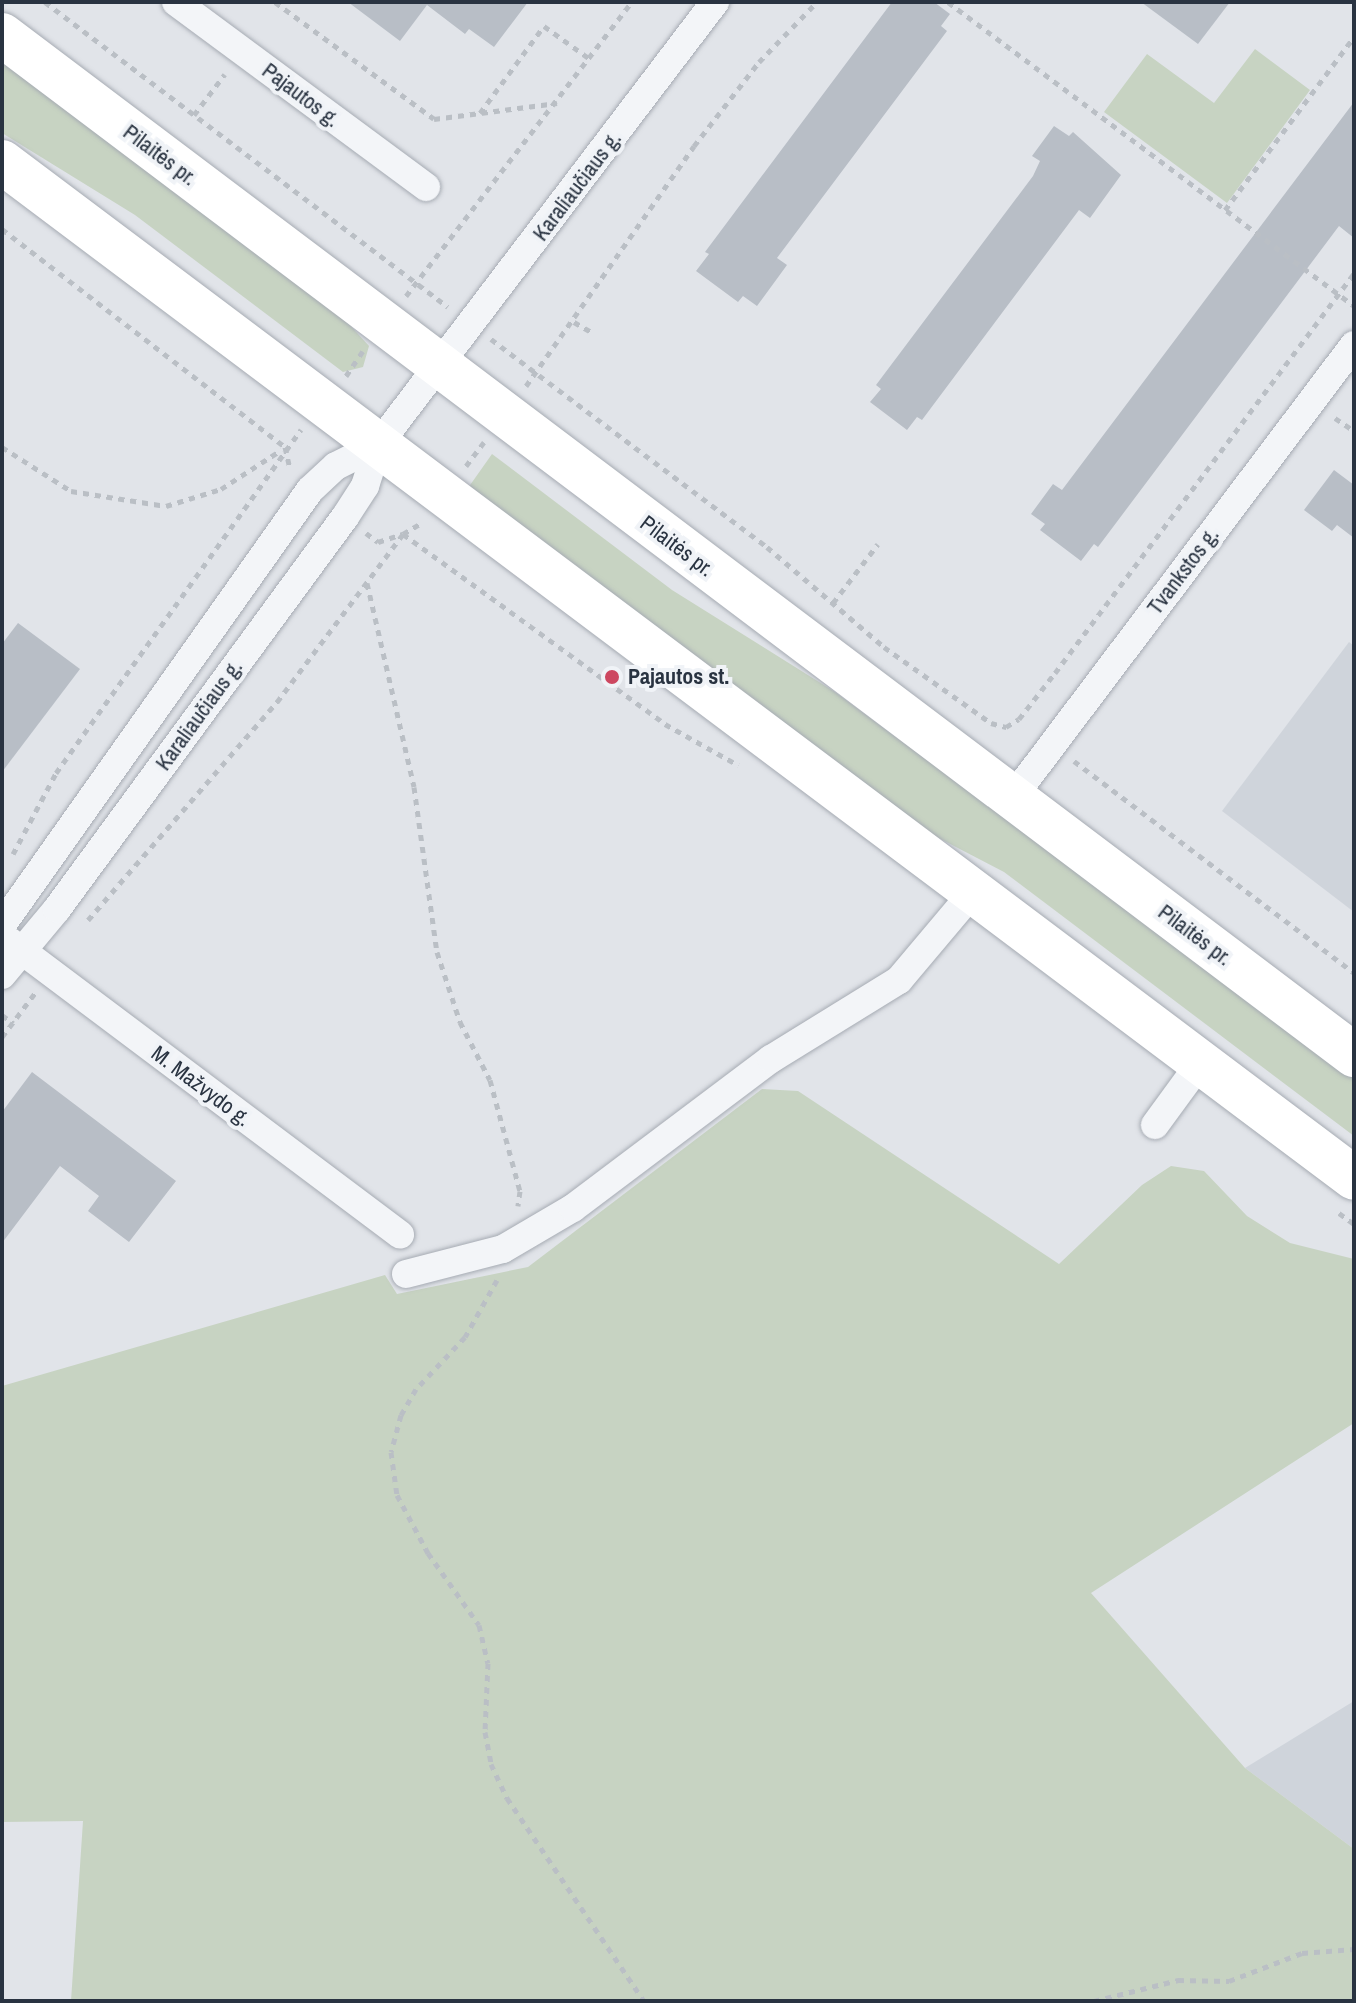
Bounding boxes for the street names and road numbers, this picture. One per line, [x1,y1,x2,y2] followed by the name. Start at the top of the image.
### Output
[257,57,345,133] street label: Pajautos g.
[118,119,202,191] street label: Pilaitės pr.
[527,126,627,246] street label: Karaliaučiaus g.
[635,510,719,582] street label: Pilaitės pr.
[1142,522,1224,620] street label: Tvankstos g.
[150,655,248,775] street label: Karaliaučiaus g.
[1153,899,1237,971] street label: Pilaitės pr.
[146,1040,256,1132] street label: M. Mažvydo g.

